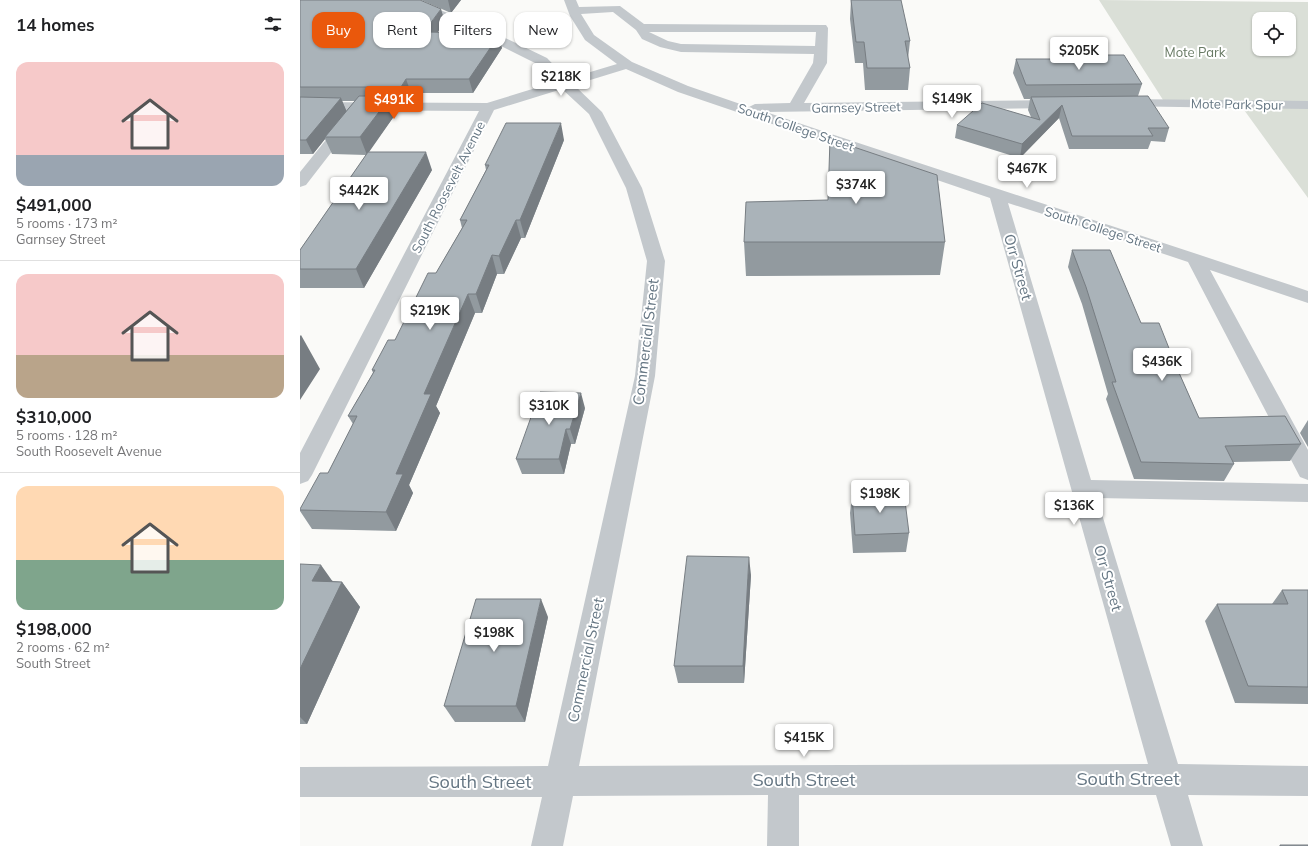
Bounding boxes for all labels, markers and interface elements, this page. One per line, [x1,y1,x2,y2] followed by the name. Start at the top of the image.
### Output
[312,12,365,48] chip: Buy
[373,12,431,48] chip: Rent
[439,12,506,48] chip: Filters
[514,12,572,48] chip: New
[1252,12,1296,56] map controls
[1252,12,1296,56] button: locate
[262,13,284,35] icon: filters
[16,14,95,35] text: 14 homes
[1051,37,1107,71] pin: $205K
[1059,42,1099,58] text: $205K
[1165,44,1226,60] park label: Mote Park
[533,63,589,97] pin: $218K
[541,68,581,84] text: $218K
[924,85,980,119] pin: $149K
[366,86,422,120] pin: $491K
[114,88,186,160] icon: home
[932,90,972,106] text: $149K
[374,91,414,107] text: $491K
[1191,95,1284,113] street label: Mote Park Spur
[811,98,901,116] street label: Garnsey Street
[736,100,857,155] street label: South College Street
[408,118,488,256] street label: South Roosevelt Avenue
[999,155,1055,189] pin: $467K
[1007,160,1047,176] text: $467K
[828,171,884,205] pin: $374K
[836,176,876,192] text: $374K
[331,177,387,211] pin: $442K
[339,182,379,198] text: $442K
[16,194,92,215] text: $491,000
[1043,203,1164,256] street label: South College Street
[16,215,117,231] text: 5 rooms · 173 m²
[16,231,105,247] text: Garnsey Street
[1000,232,1037,302] street label: Orr Street
[628,278,663,406] street label: Commercial Street
[402,297,458,331] pin: $219K
[114,300,186,372] icon: home
[410,302,450,318] text: $219K
[1134,348,1190,382] pin: $436K
[1142,353,1182,369] text: $436K
[521,392,577,426] pin: $310K
[529,397,569,413] text: $310K
[16,406,92,427] text: $310,000
[16,427,117,443] text: 5 rooms · 128 m²
[16,443,162,459] text: South Roosevelt Avenue
[852,480,908,514] pin: $198K
[860,485,900,501] text: $198K
[1046,492,1102,526] pin: $136K
[1054,497,1094,513] text: $136K
[114,512,186,584] icon: home
[1090,543,1127,613] street label: Orr Street
[563,596,608,724] street label: Commercial Street
[16,618,92,639] text: $198,000
[466,619,522,653] pin: $198K
[474,624,514,640] text: $198K
[16,639,110,655] text: 2 rooms · 62 m²
[16,655,91,671] text: South Street
[776,724,832,758] pin: $415K
[784,729,824,745] text: $415K
[1076,767,1180,790] street label: South Street
[752,768,856,791] street label: South Street
[428,770,532,793] street label: South Street

